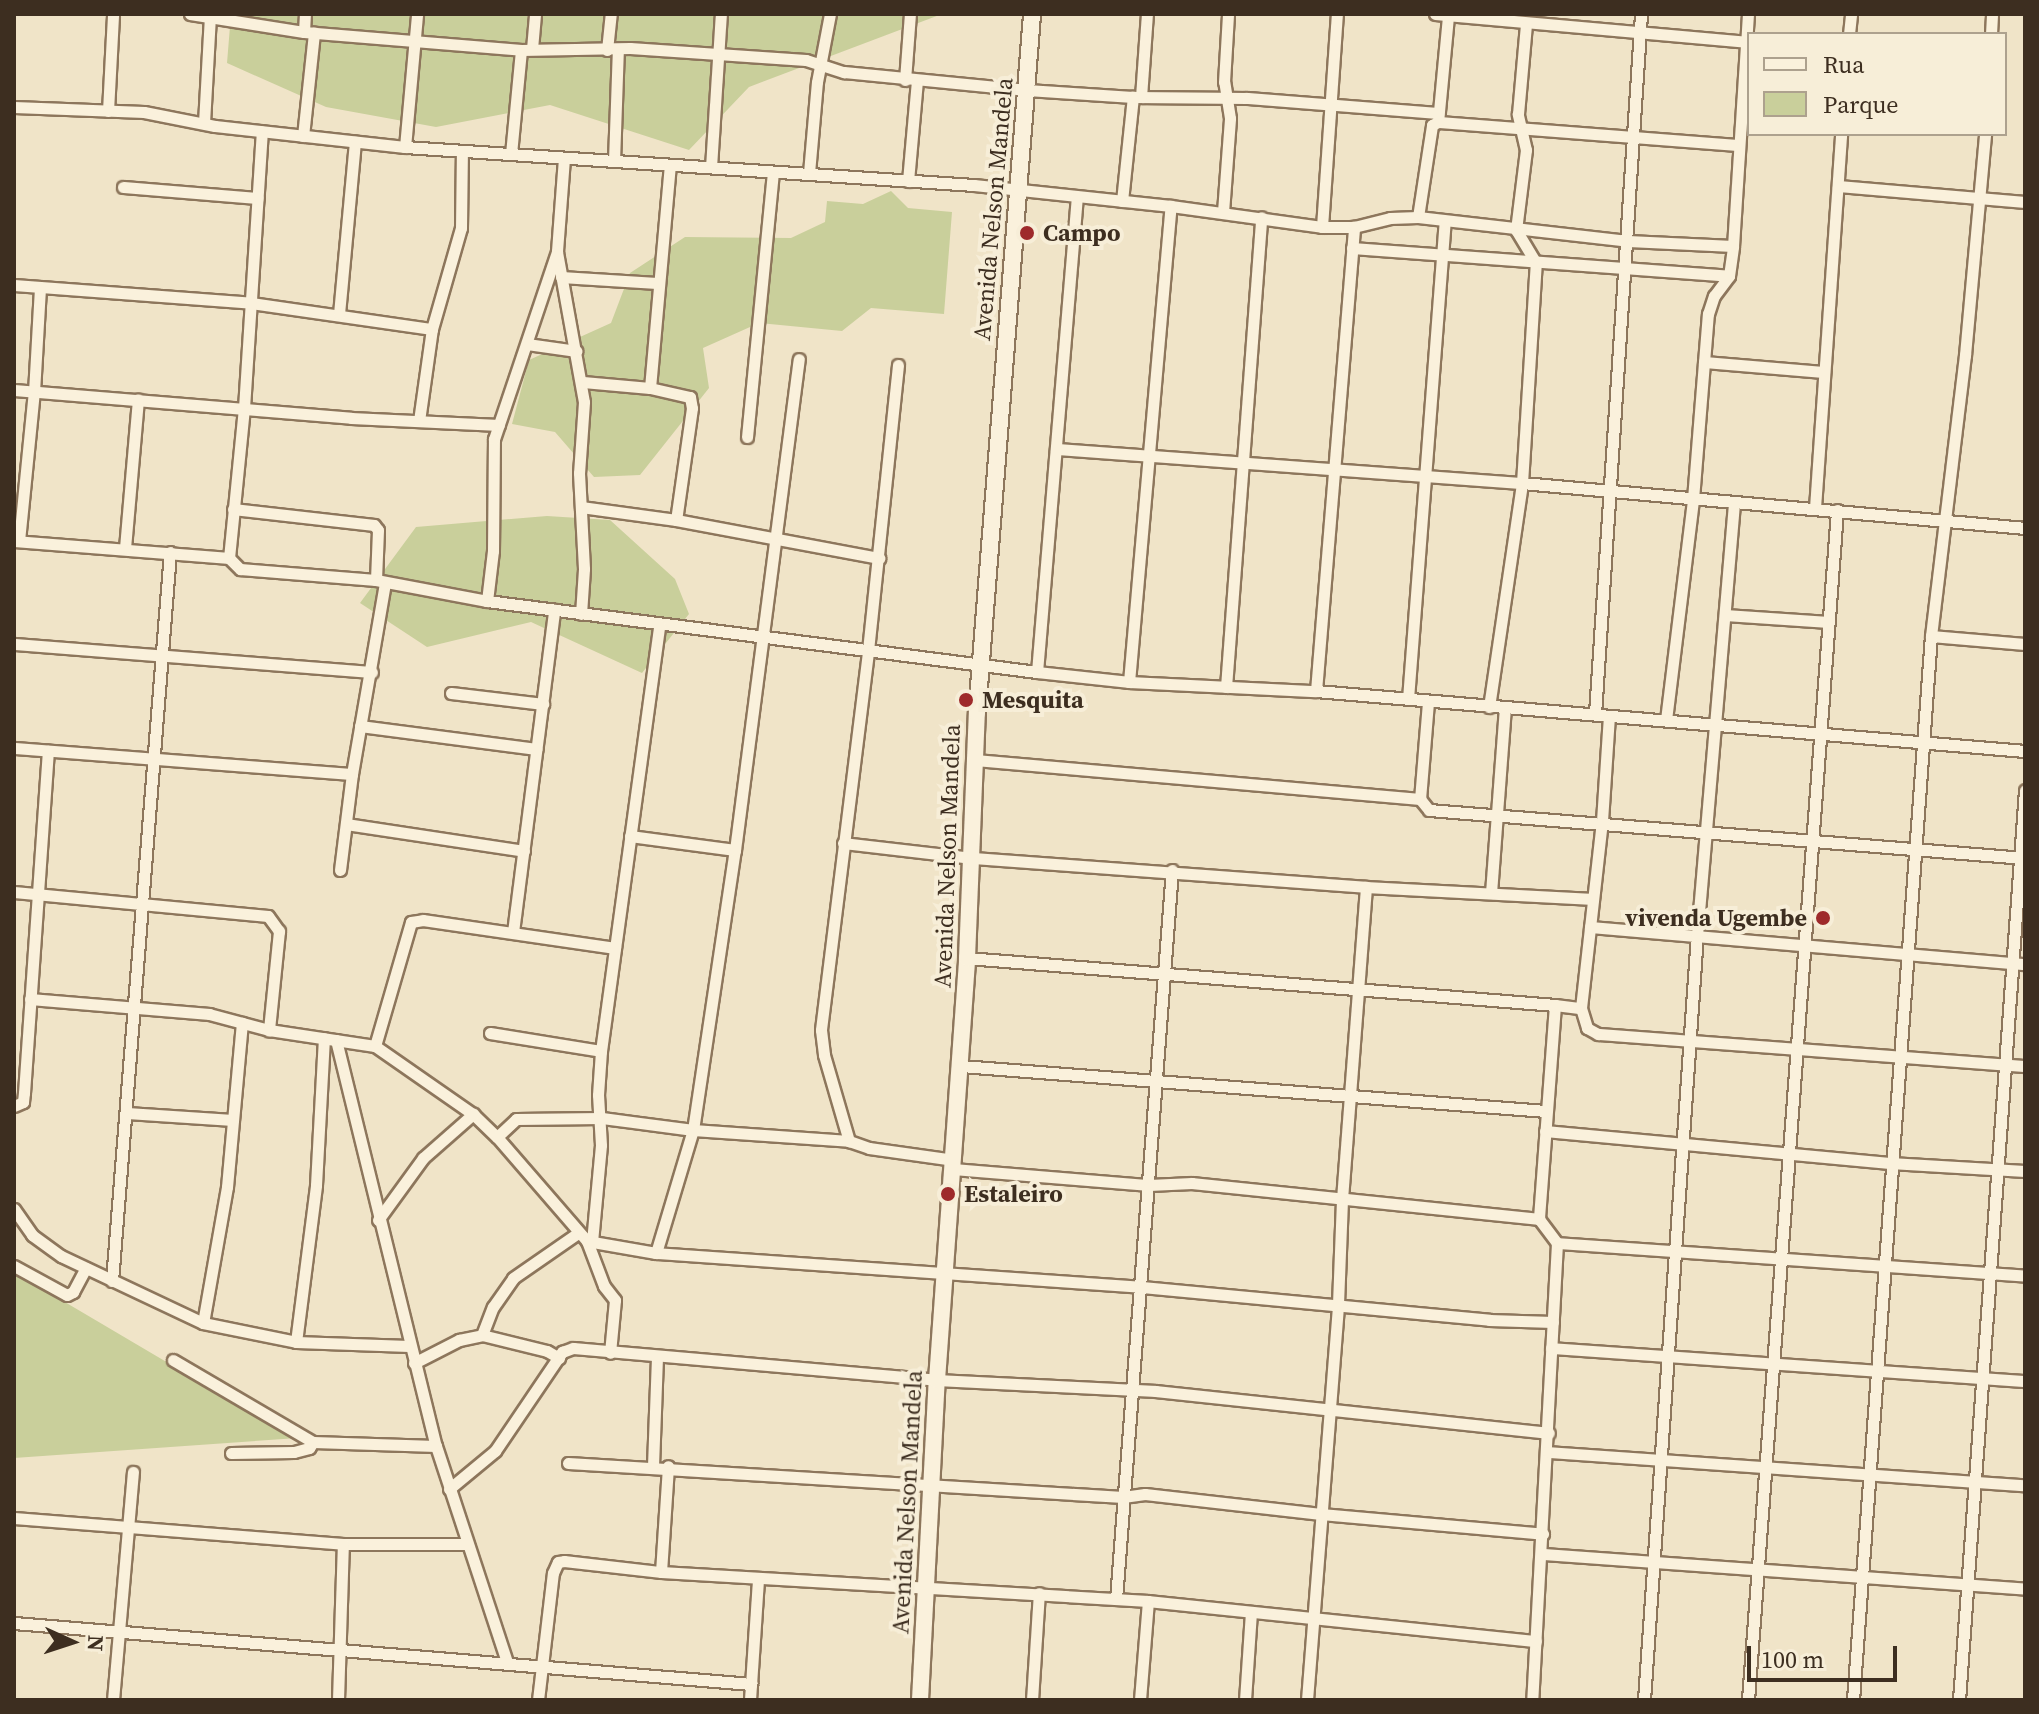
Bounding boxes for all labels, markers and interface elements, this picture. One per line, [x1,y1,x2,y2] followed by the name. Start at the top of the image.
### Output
[1747,32,2007,136] legend
[1823,48,1865,81] text: Rua
[967,76,1019,342] street label: Avenida Nelson Mandela
[1823,88,1899,121] text: Parque
[1043,219,1120,247] place label: Campo
[1018,224,1036,242] marker: Campo
[982,686,1084,714] place label: Mesquita
[957,691,975,709] marker: Mesquita
[928,724,966,988] street label: Avenida Nelson Mandela
[1625,904,1807,932] place label: vivenda Ugembe
[1814,909,1832,927] marker: vivenda Ugembe
[964,1180,1063,1208] place label: Estaleiro
[939,1185,957,1203] marker: Estaleiro
[886,1369,928,1635] street label: Avenida Nelson Mandela
[32,1602,112,1682] north arrow
[1751,1630,1901,1680] scale bar
[81,1634,111,1652] text: N
[1761,1643,1824,1676] text: 100 m

